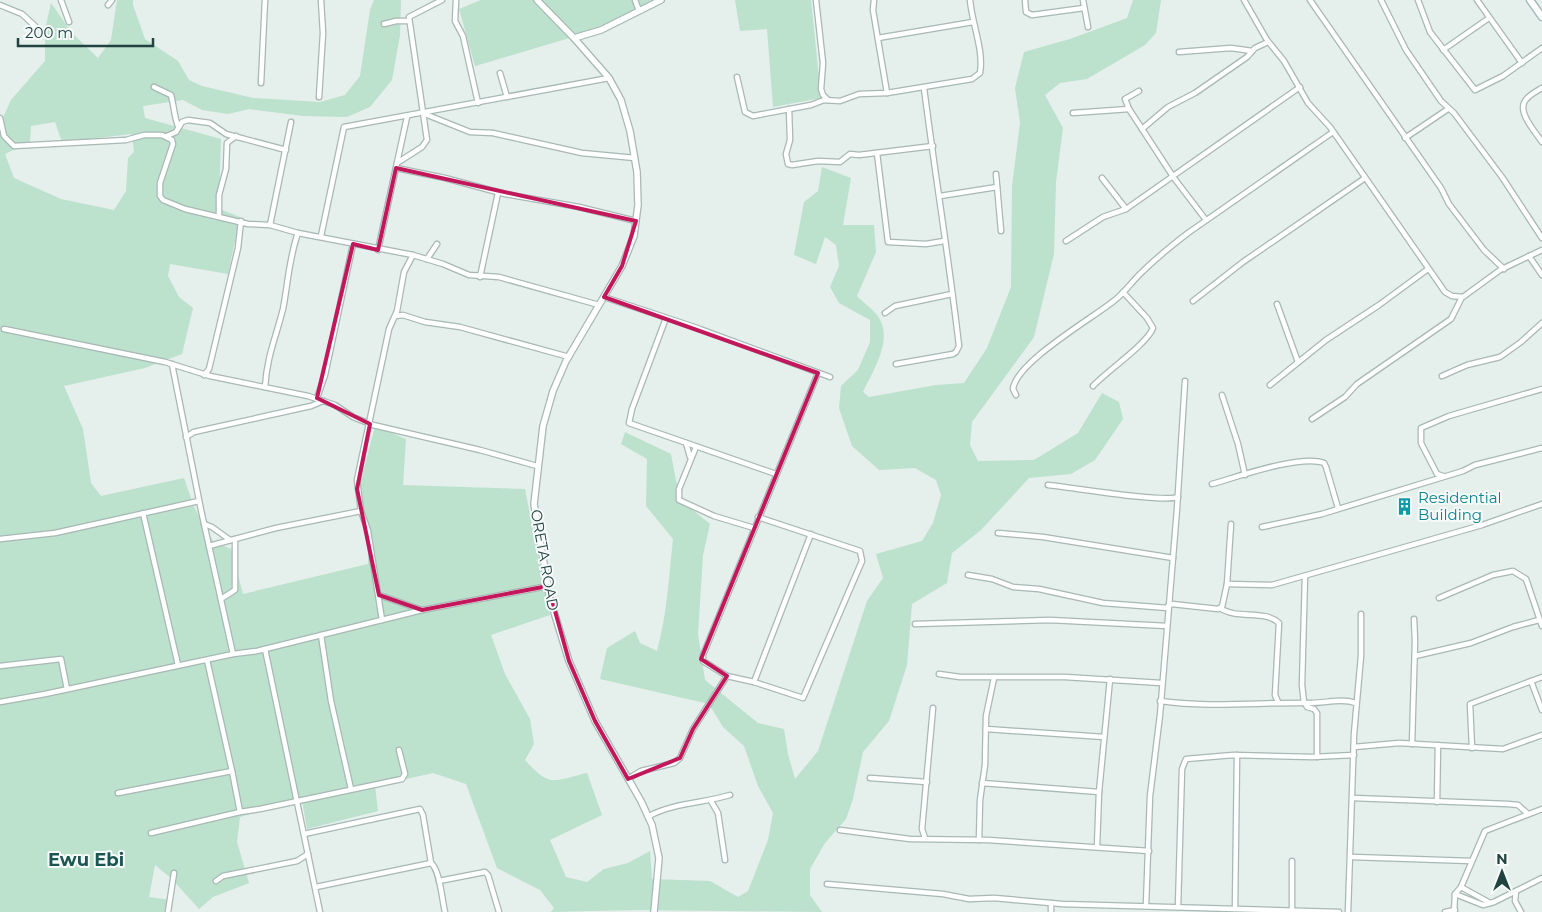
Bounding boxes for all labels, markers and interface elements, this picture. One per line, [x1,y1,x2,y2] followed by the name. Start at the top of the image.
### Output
[18,15,152,47] scale bar
[25,23,73,42] text: 200 m
[1418,488,1502,524] place label: Residential Building
[1394,496,1414,516] building icon: Residential Building
[527,508,563,612] street label: ORETA ROAD
[1477,847,1527,897] north arrow
[48,849,124,871] district label: Ewu Ebi
[1496,850,1508,868] text: N

